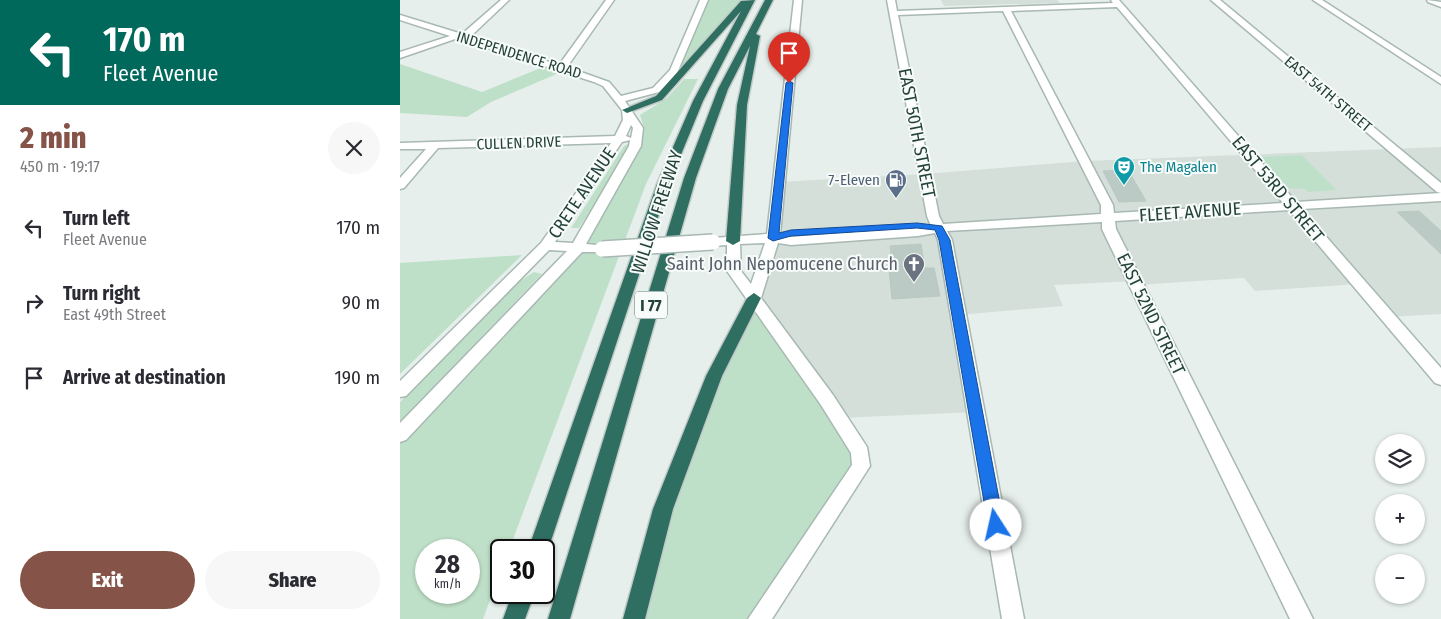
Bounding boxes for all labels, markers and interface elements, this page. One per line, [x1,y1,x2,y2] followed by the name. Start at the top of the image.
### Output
[103,18,186,60] text: 170 m
[20,20,85,85] icon: left
[454,27,584,83] street label: INDEPENDENCE ROAD
[768,32,810,83] pin
[775,39,803,67] icon: arrive
[1281,52,1375,136] street label: EAST 54TH STREET
[103,60,218,87] text: Fleet Avenue
[894,66,940,200] street label: EAST 50TH STREET
[20,120,86,156] text: 2 min
[328,122,380,174] button: close
[1227,132,1329,247] street label: EAST 53RD STREET
[476,133,562,153] street label: CULLEN DRIVE
[543,143,621,243] street label: CRETE AVENUE
[627,148,687,276] street label: WILLOW FREEWAY
[1112,155,1136,186] theatre icon: The Magalen
[20,157,100,176] text: 450 m · 19:17
[1140,158,1217,176] place label: The Magalen
[884,168,908,199] fuel station icon: 7-Eleven
[828,171,880,189] place label: 7-Eleven
[1138,197,1242,227] street label: FLEET AVENUE
[63,207,130,230] text: Turn left
[20,214,48,242] icon: left
[336,216,380,239] text: 170 m
[63,230,147,249] text: Fleet Avenue
[1112,250,1190,379] street label: EAST 52ND STREET
[902,252,926,283] church icon: Saint John Nepomucene Church
[667,253,898,275] place label: Saint John Nepomucene Church
[63,282,140,305] text: Turn right
[20,289,48,317] icon: right
[342,291,380,314] text: 90 m
[635,292,667,318] road number: I 77
[63,305,166,324] text: East 49th Street
[20,364,48,392] icon: arrive
[63,366,226,389] text: Arrive at destination
[334,366,380,389] text: 190 m
[1375,434,1425,604] map controls
[1375,434,1425,484] button: layers
[1375,494,1425,544] button: +
[969,498,1021,550] position arrow
[490,539,555,604] speed limit sign: 30
[435,550,460,580] text: 28
[20,551,195,609] button: Exit
[205,551,380,609] button: Share
[1375,554,1425,604] button: −
[434,577,461,591] text: km/h

